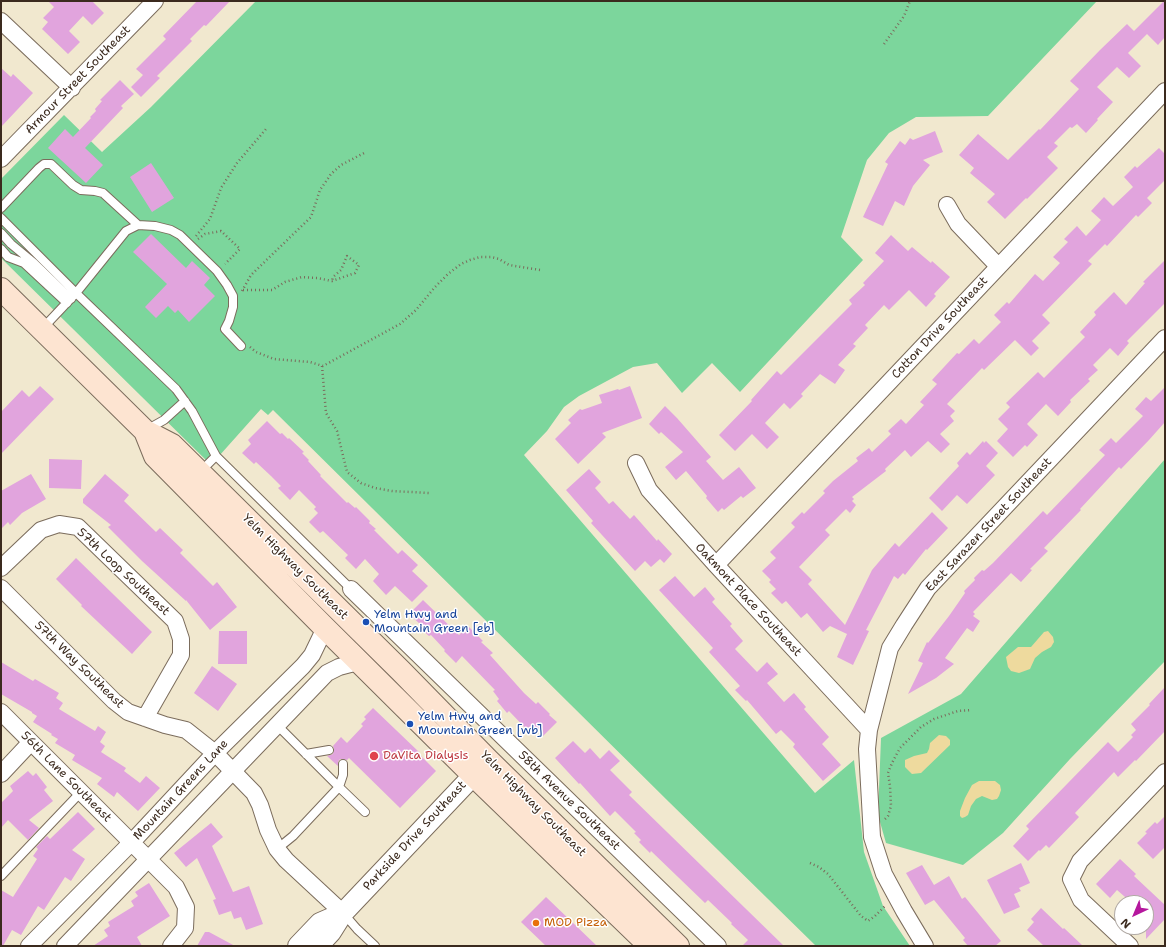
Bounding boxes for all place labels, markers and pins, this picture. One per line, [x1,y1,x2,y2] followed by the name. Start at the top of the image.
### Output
[374,608,495,636] place label: Yelm Hwy and Mountain Green [eb]
[361,617,371,627] marker: Yelm Hwy and Mountain Green [eb]
[418,710,543,738] place label: Yelm Hwy and Mountain Green [wb]
[405,719,415,729] marker: Yelm Hwy and Mountain Green [wb]
[383,749,468,763] place label: DaVita Dialysis
[368,750,380,762] marker: DaVita Dialysis
[544,916,607,930] place label: MOD Pizza
[531,918,541,928] marker: MOD Pizza

